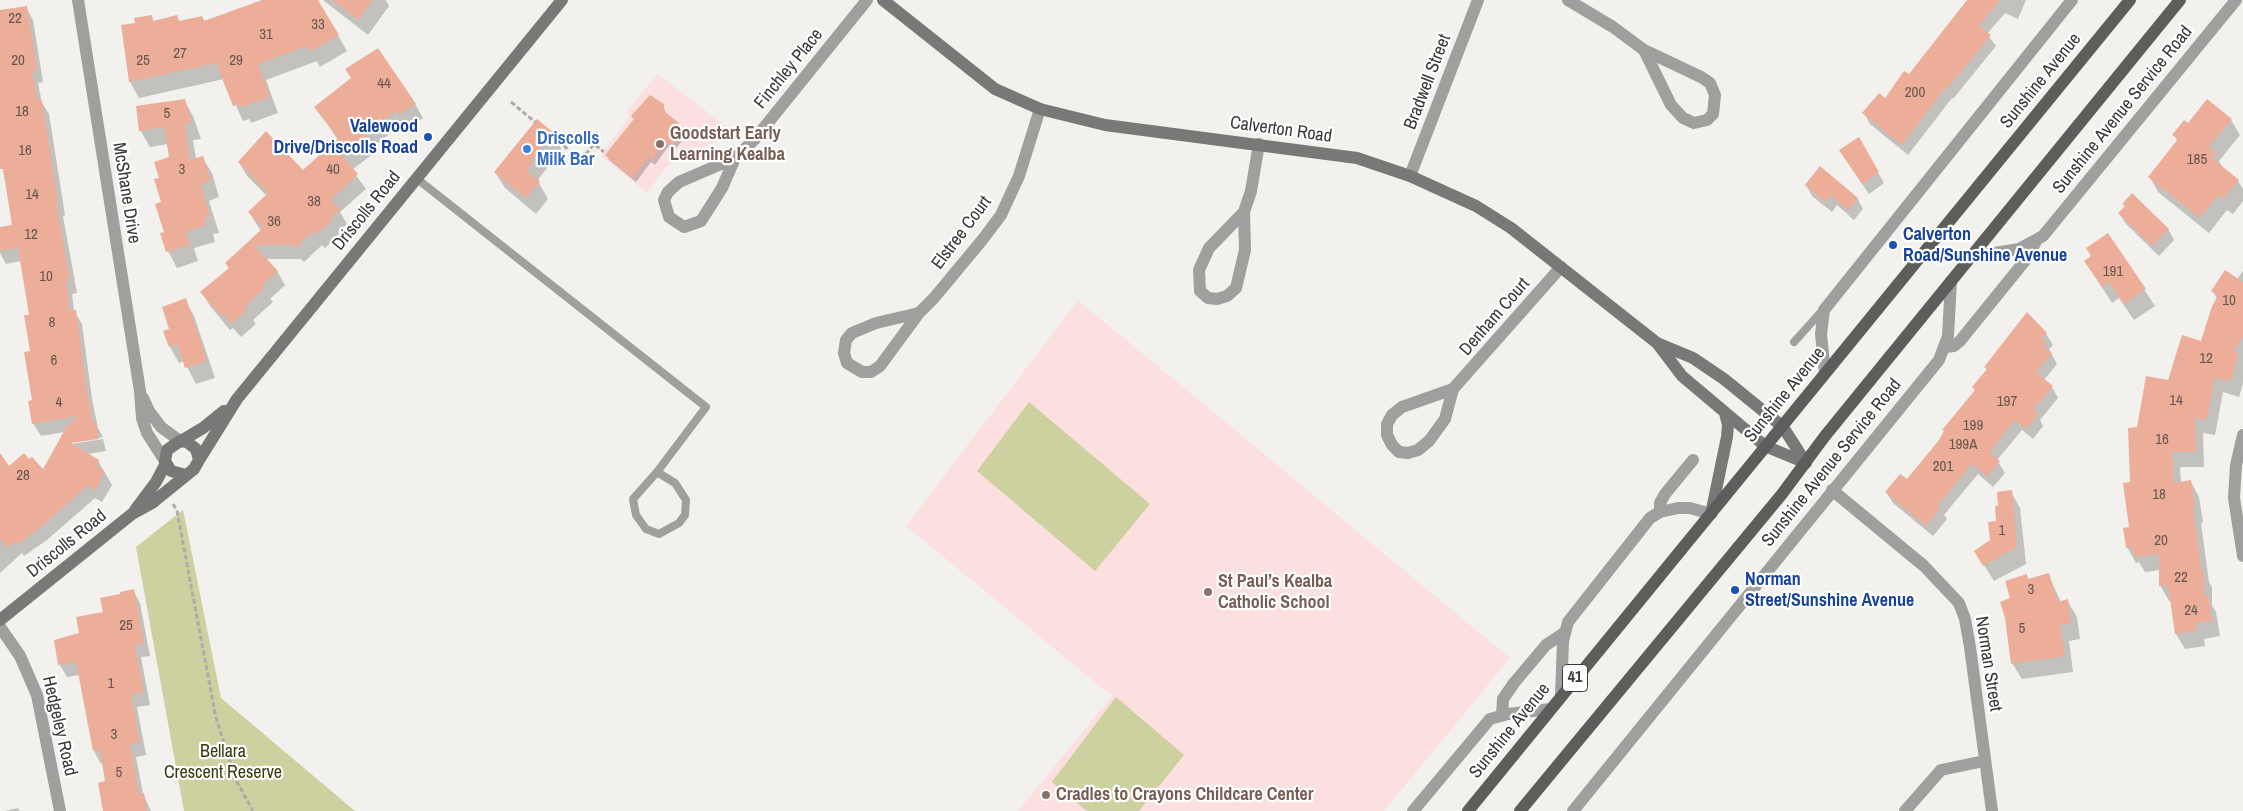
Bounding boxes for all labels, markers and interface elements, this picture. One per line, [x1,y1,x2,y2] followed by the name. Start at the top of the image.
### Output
[8,10,22,28] house number: 22
[311,16,325,34] house number: 33
[2049,22,2197,198] street label: Sunshine Avenue Service Road
[750,25,828,113] street label: Finchley Place
[259,26,273,44] house number: 31
[1996,29,2086,133] street label: Sunshine Avenue
[1400,31,1456,133] street label: Bradwell Street
[173,45,187,63] house number: 27
[11,52,25,70] house number: 20
[136,52,150,70] house number: 25
[229,52,243,70] house number: 29
[377,75,391,93] house number: 44
[1905,84,1925,102] house number: 200
[15,103,29,121] house number: 18
[164,105,170,123] house number: 5
[1229,112,1333,148] street label: Calverton Road
[274,116,418,158] place label: Valewood Drive/Driscolls Road
[670,123,785,166] place label: Goodstart Early Learning Kealba
[537,128,599,170] place label: Driscolls Milk Bar
[422,131,434,143] marker: Valewood Drive/Driscolls Road
[654,138,666,150] marker: Goodstart Early Learning Kealba
[107,141,145,245] street label: McShane Drive
[18,142,32,160] house number: 16
[521,143,533,155] marker: Driscolls Milk Bar
[2187,151,2207,169] house number: 185
[179,161,185,179] house number: 3
[326,161,340,179] house number: 40
[328,167,406,255] street label: Driscolls Road
[25,186,39,204] house number: 14
[927,192,997,274] street label: Elstree Court
[307,193,321,211] house number: 38
[267,213,281,231] house number: 36
[1903,224,2067,266] place label: Calverton Road/Sunshine Avenue
[24,226,38,244] house number: 12
[1887,239,1899,251] marker: Calverton Road/Sunshine Avenue
[2103,263,2123,281] house number: 191
[39,268,53,286] house number: 10
[1455,274,1535,360] street label: Denham Court
[2222,292,2236,310] house number: 10
[49,314,55,332] house number: 8
[1740,343,1830,447] street label: Sunshine Avenue
[2199,350,2213,368] house number: 12
[51,352,57,370] house number: 6
[1758,375,1906,551] street label: Sunshine Avenue Service Road
[2169,392,2183,410] house number: 14
[1997,393,2017,411] house number: 197
[56,394,62,412] house number: 4
[1963,417,1983,435] house number: 199
[2155,431,2169,449] house number: 16
[1949,436,1977,454] house number: 199A
[1933,458,1953,476] house number: 201
[16,467,30,485] house number: 28
[2152,486,2166,504] house number: 18
[23,505,111,583] street label: Driscolls Road
[1999,522,2005,540] house number: 1
[2154,532,2168,550] house number: 20
[1745,569,1914,612] place label: Norman Street/Sunshine Avenue
[2174,569,2188,587] house number: 22
[1218,571,1332,614] place label: St Paul’s Kealba Catholic School
[2028,581,2034,599] house number: 3
[1729,584,1741,596] marker: Norman Street/Sunshine Avenue
[1202,586,1214,598] marker: St Paul’s Kealba Catholic School
[2184,602,2198,620] house number: 24
[1970,615,2006,713] street label: Norman Street
[119,617,133,635] house number: 25
[2019,620,2025,638] house number: 5
[1562,664,1588,691] road number: 41
[37,674,81,778] street label: Hedgeley Road
[108,675,114,693] house number: 1
[1465,679,1555,783] street label: Sunshine Avenue
[111,726,117,744] house number: 3
[164,741,282,784] park label: Bellara Crescent Reserve
[116,764,122,782] house number: 5
[1056,784,1314,806] place label: Cradles to Crayons Childcare Center
[1040,789,1052,801] marker: Cradles to Crayons Childcare Center

